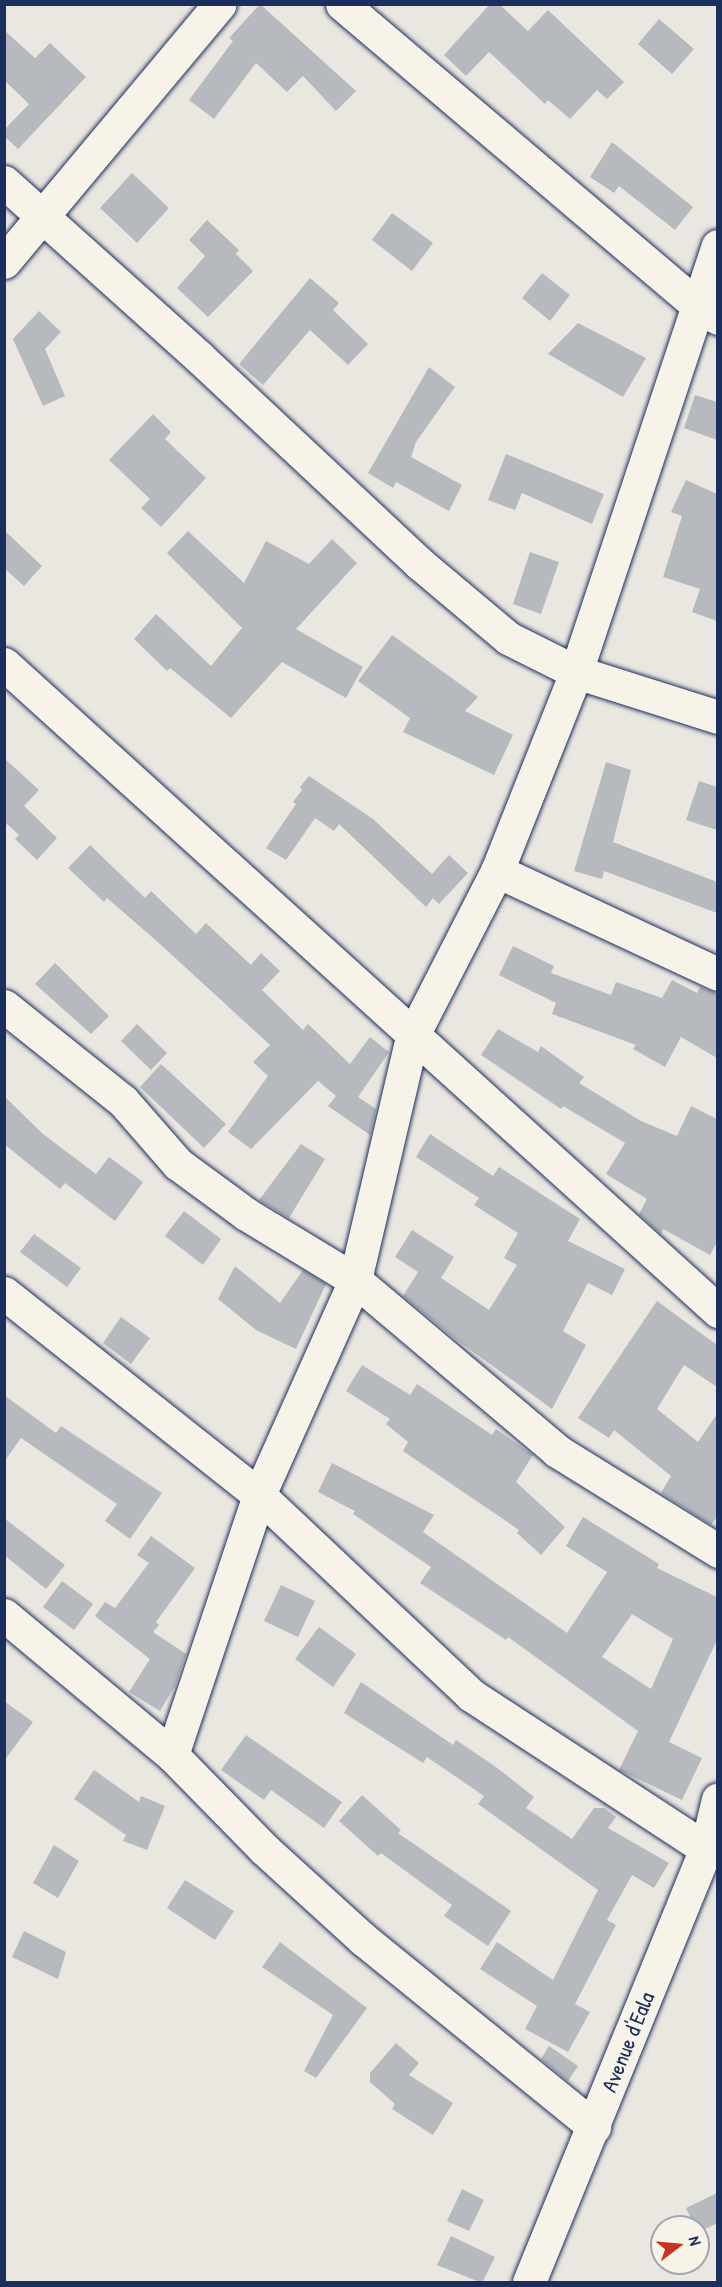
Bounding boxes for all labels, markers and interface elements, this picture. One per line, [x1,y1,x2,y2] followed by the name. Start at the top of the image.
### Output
[596,1988,660,2096] street label: Avenue d'Eala
[650,2215,710,2275] north arrow
[684,2233,707,2248] text: N

